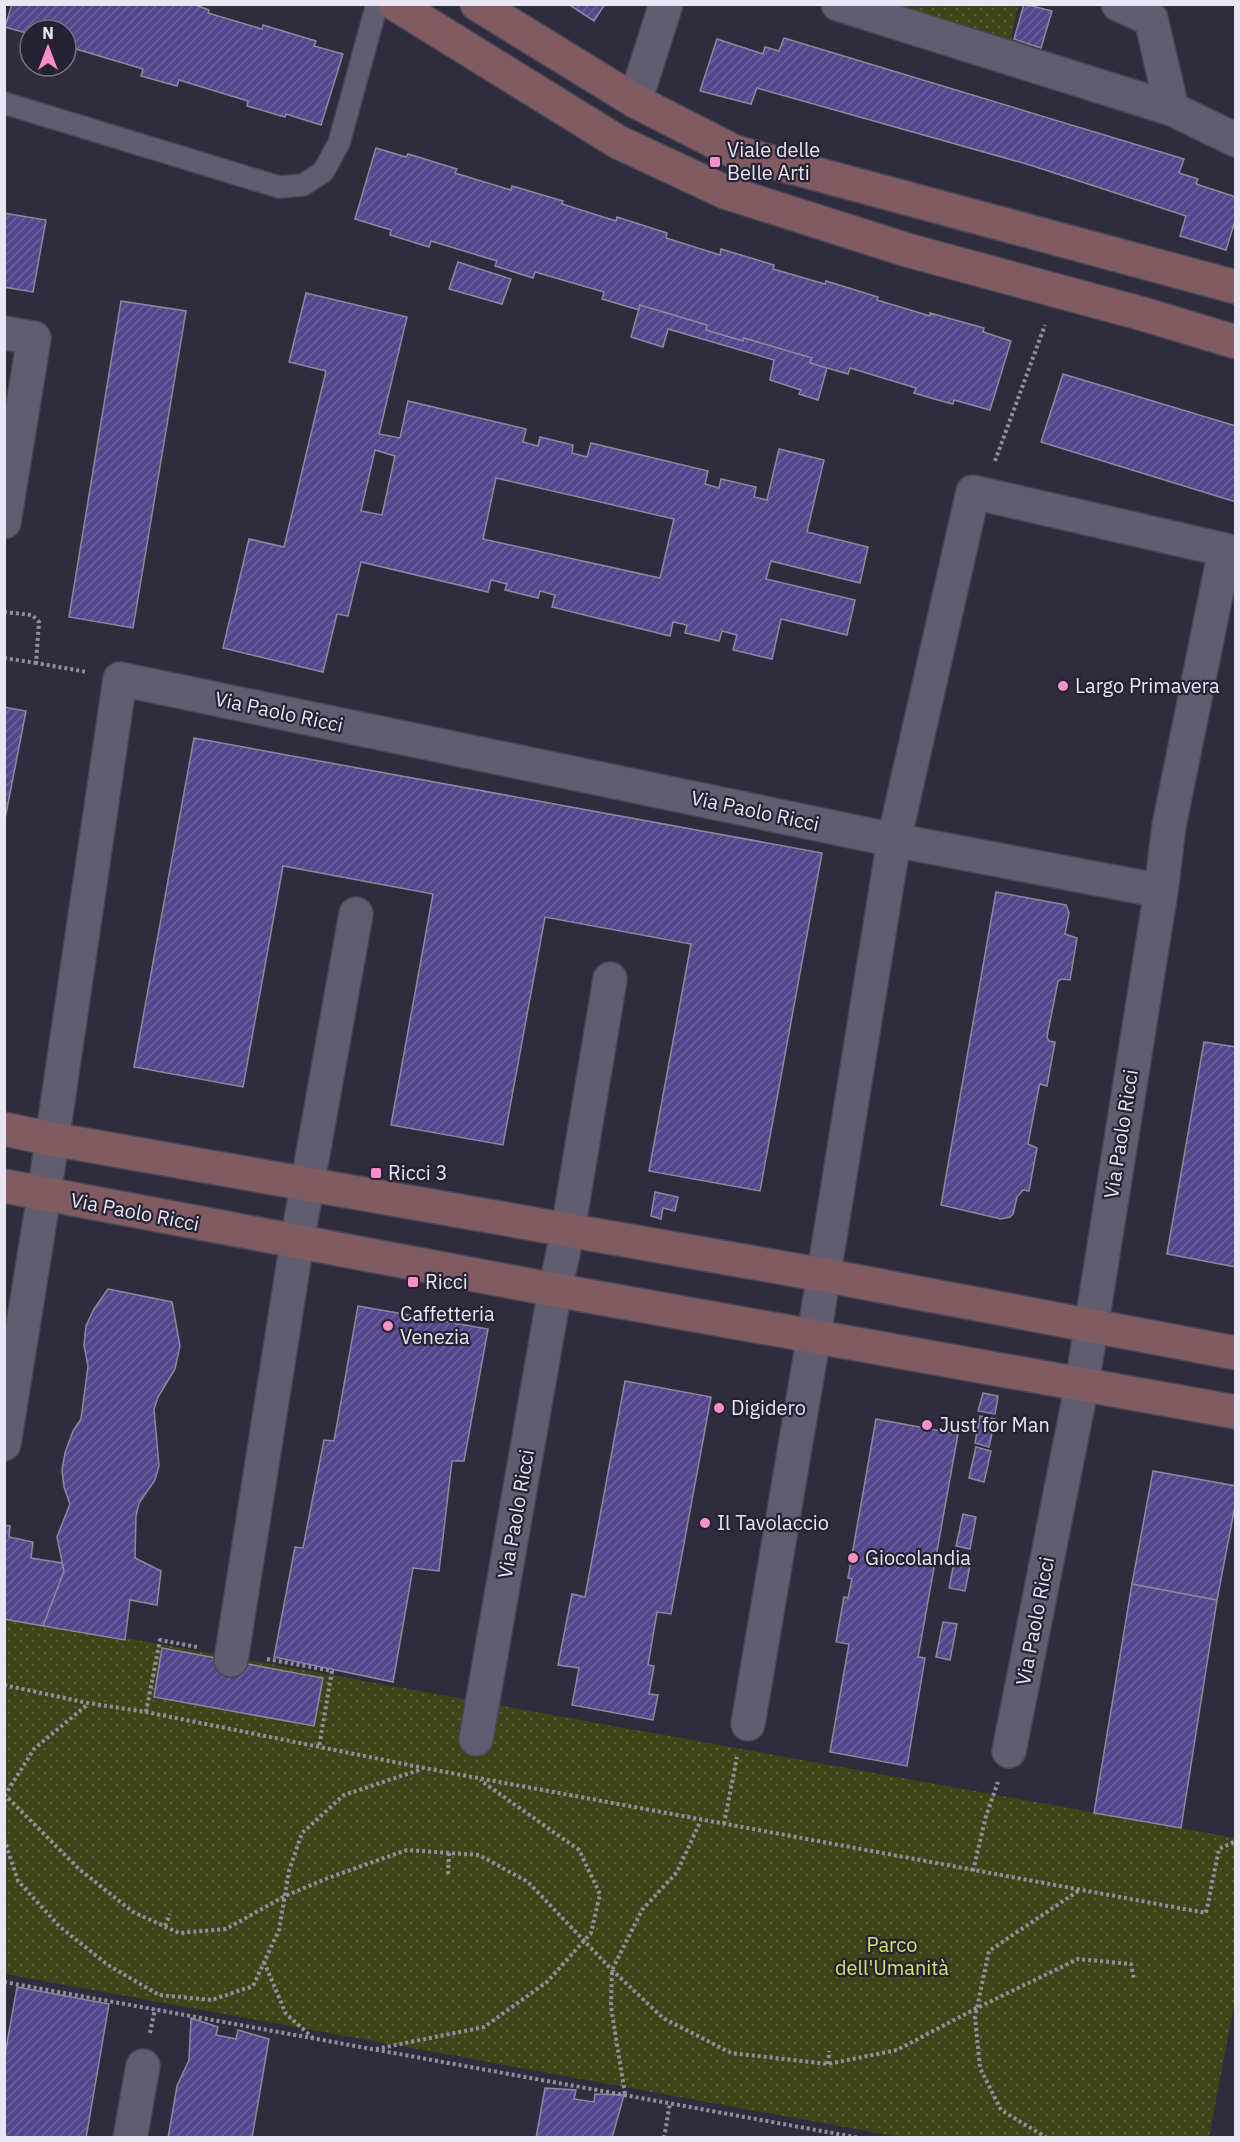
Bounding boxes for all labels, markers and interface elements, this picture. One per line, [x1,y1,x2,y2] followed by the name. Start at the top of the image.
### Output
[18,18,78,78] north arrow
[42,23,54,43] text: N
[727,136,820,186] place label: Viale delle Belle Arti
[708,155,722,169] marker: Viale delle Belle Arti
[1075,672,1220,699] place label: Largo Primavera
[1056,679,1070,693] marker: Largo Primavera
[212,685,346,738] street label: Via Paolo Ricci
[688,784,822,837] street label: Via Paolo Ricci
[1097,1067,1144,1201] street label: Via Paolo Ricci
[388,1159,448,1186] place label: Ricci 3
[369,1166,383,1180] marker: Ricci 3
[68,1186,202,1237] street label: Via Paolo Ricci
[425,1268,468,1295] place label: Ricci
[406,1275,420,1289] marker: Ricci
[400,1300,495,1350] place label: Caffetteria Venezia
[381,1319,395,1333] marker: Caffetteria Venezia
[731,1394,806,1421] place label: Digidero
[712,1401,726,1415] marker: Digidero
[939,1411,1050,1438] place label: Just for Man
[920,1418,934,1432] marker: Just for Man
[491,1447,540,1581] street label: Via Paolo Ricci
[717,1509,829,1536] place label: Il Tavolaccio
[698,1516,712,1530] marker: Il Tavolaccio
[865,1544,971,1571] place label: Giocolandia
[846,1551,860,1565] marker: Giocolandia
[1009,1554,1060,1688] street label: Via Paolo Ricci
[835,1931,949,1981] park label: Parco dell'Umanità

